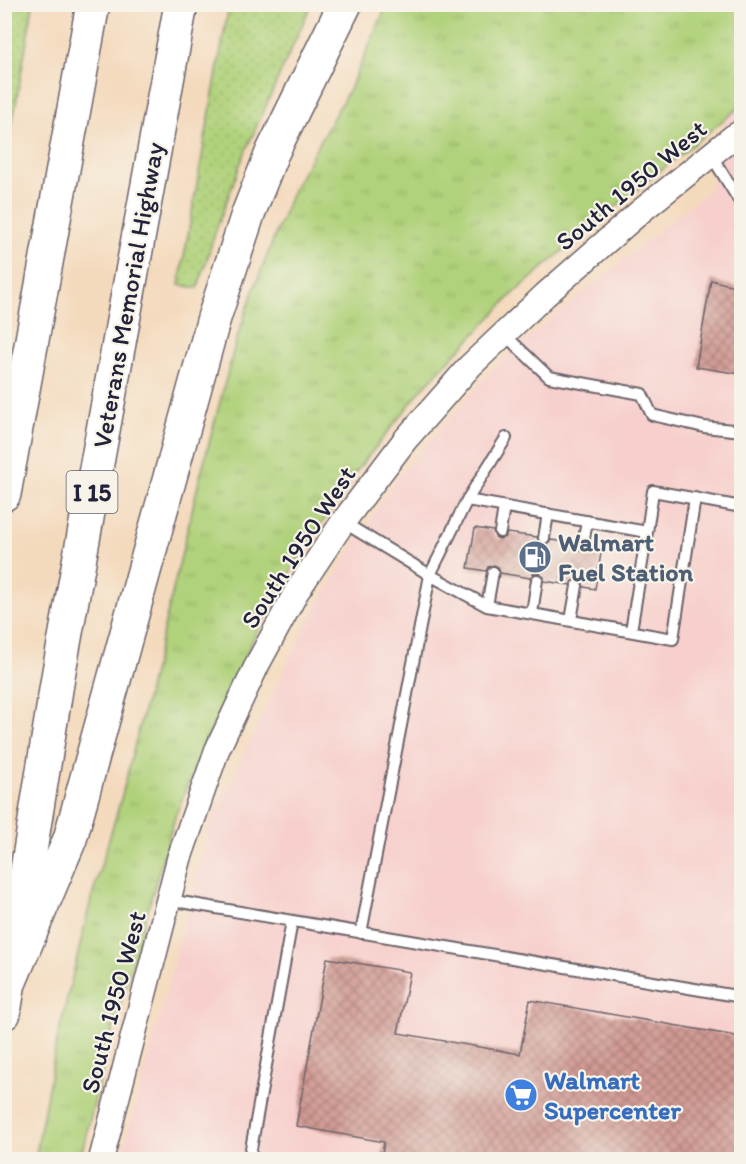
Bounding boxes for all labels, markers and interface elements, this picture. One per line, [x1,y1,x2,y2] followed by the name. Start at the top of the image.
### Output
[549,112,713,257] street label: South 1950 West
[85,140,171,450] street label: Veterans Memorial Highway
[234,460,363,634] street label: South 1950 West
[66,471,118,513] road number: I 15
[558,526,694,588] place label: Walmart Fuel Station
[517,539,553,575] fuel station icon: Walmart Fuel Station
[73,907,153,1097] street label: South 1950 West
[544,1064,681,1126] place label: Walmart Supercenter
[503,1077,539,1113] supermarket icon: Walmart Supercenter

